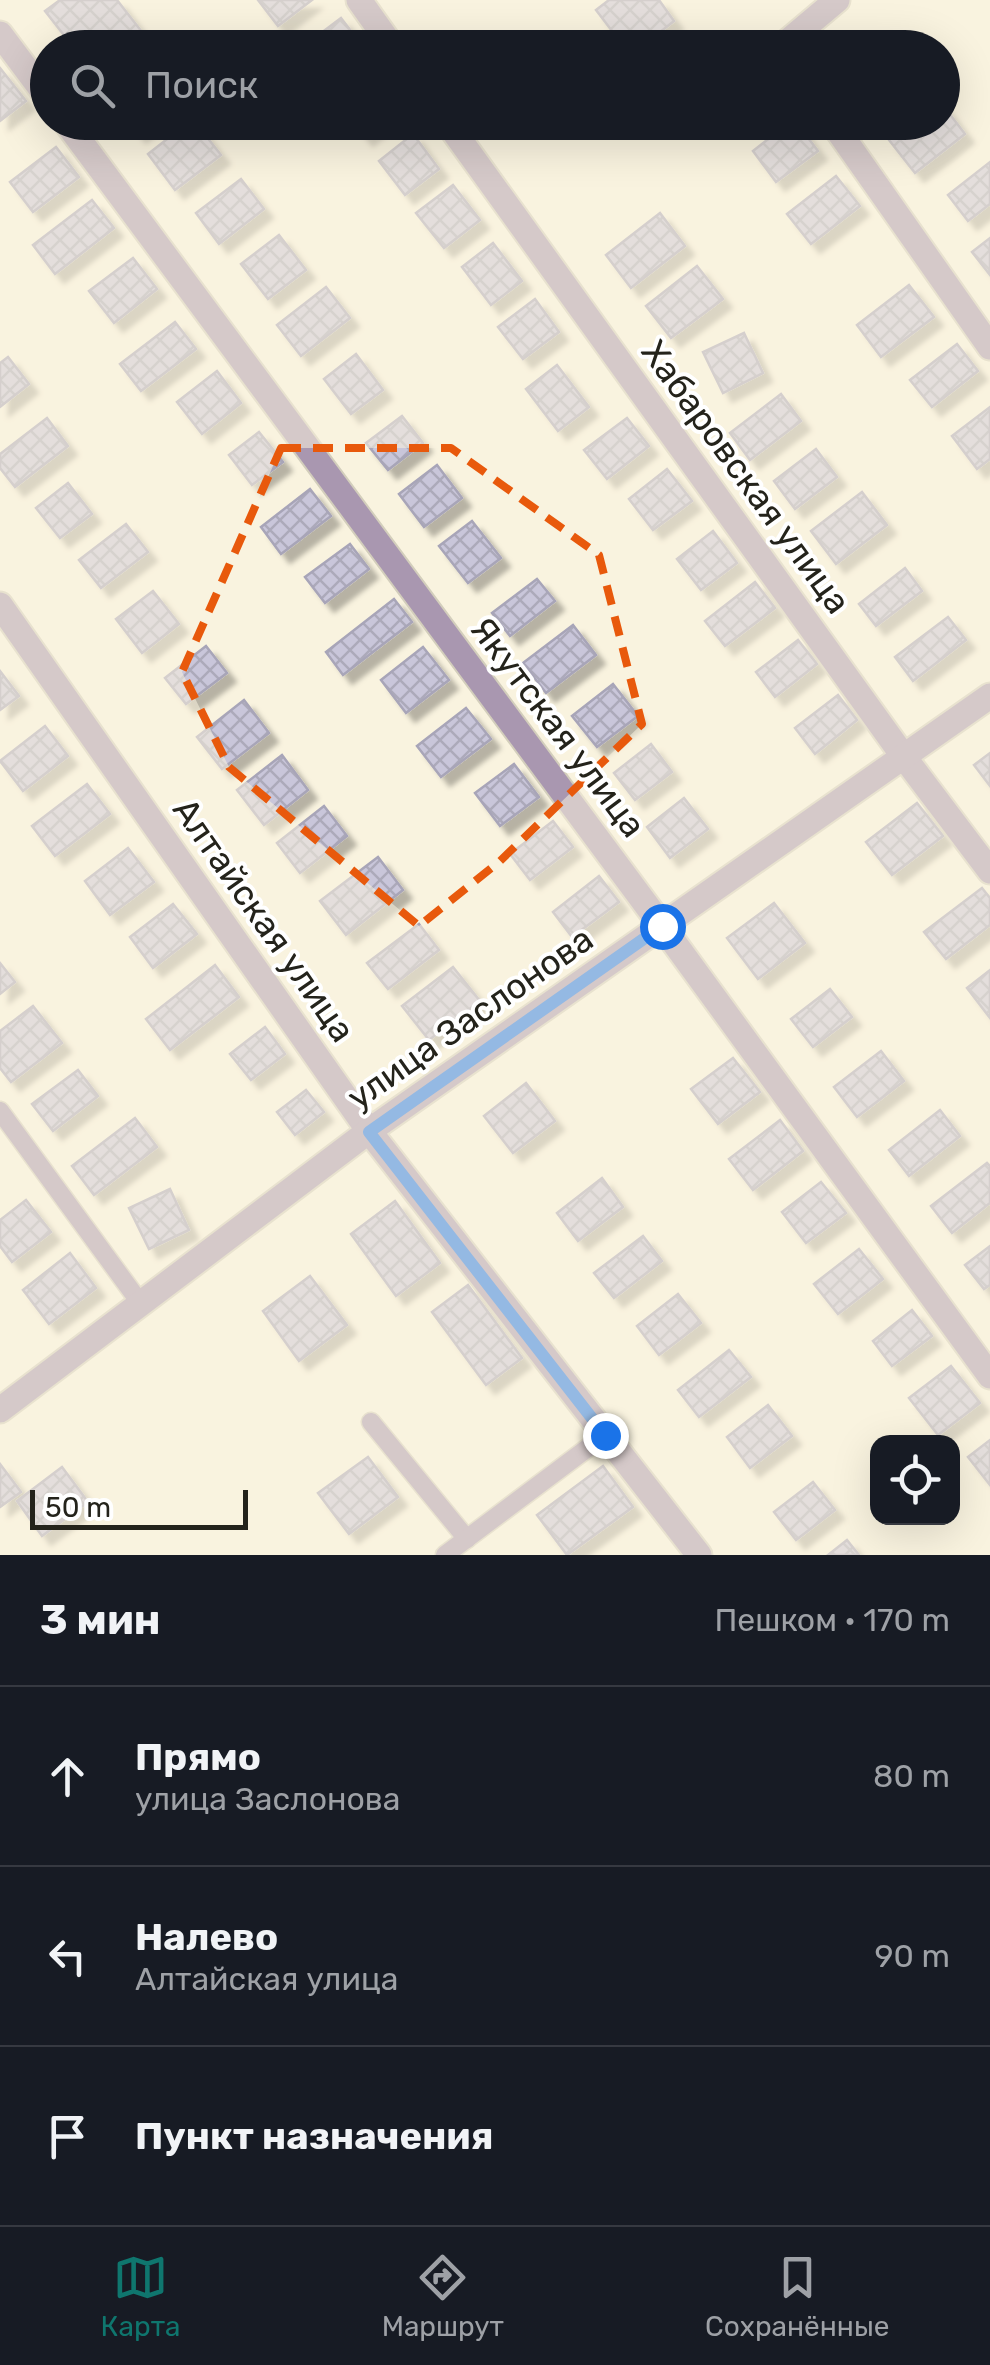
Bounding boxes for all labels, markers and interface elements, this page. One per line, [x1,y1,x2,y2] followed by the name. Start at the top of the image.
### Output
[30,30,960,140] search box
[65,58,120,113] icon: search
[145,62,258,108] text: Поиск
[633,332,859,622] street label: Хабаровская улица
[462,609,654,845] street label: Якутская улица
[164,790,364,1050] street label: Алтайская улица
[640,904,686,950] route start
[339,918,601,1118] street label: улица Заслонова
[583,1413,629,1459] route end
[870,1435,960,1525] map controls
[870,1435,960,1525] button: locate
[30,1485,248,1530] scale bar
[45,1491,111,1524] text: 50 m
[40,1595,161,1645] text: 3 мин
[715,1601,950,1639] text: Пешком · 170 m
[135,1734,261,1780] text: Прямо
[40,1749,95,1804] icon: ahead
[873,1757,950,1795] text: 80 m
[135,1780,400,1818] text: улица Заслонова
[135,1914,278,1960] text: Налево
[40,1929,95,1984] icon: left
[874,1937,950,1975] text: 90 m
[135,1960,398,1998] text: Алтайская улица
[40,2109,95,2164] icon: arrive
[135,2113,494,2159] text: Пункт назначения
[101,2250,180,2343] tab: Карта
[382,2250,504,2343] tab: Маршрут
[705,2250,889,2343] tab: Сохранённые

